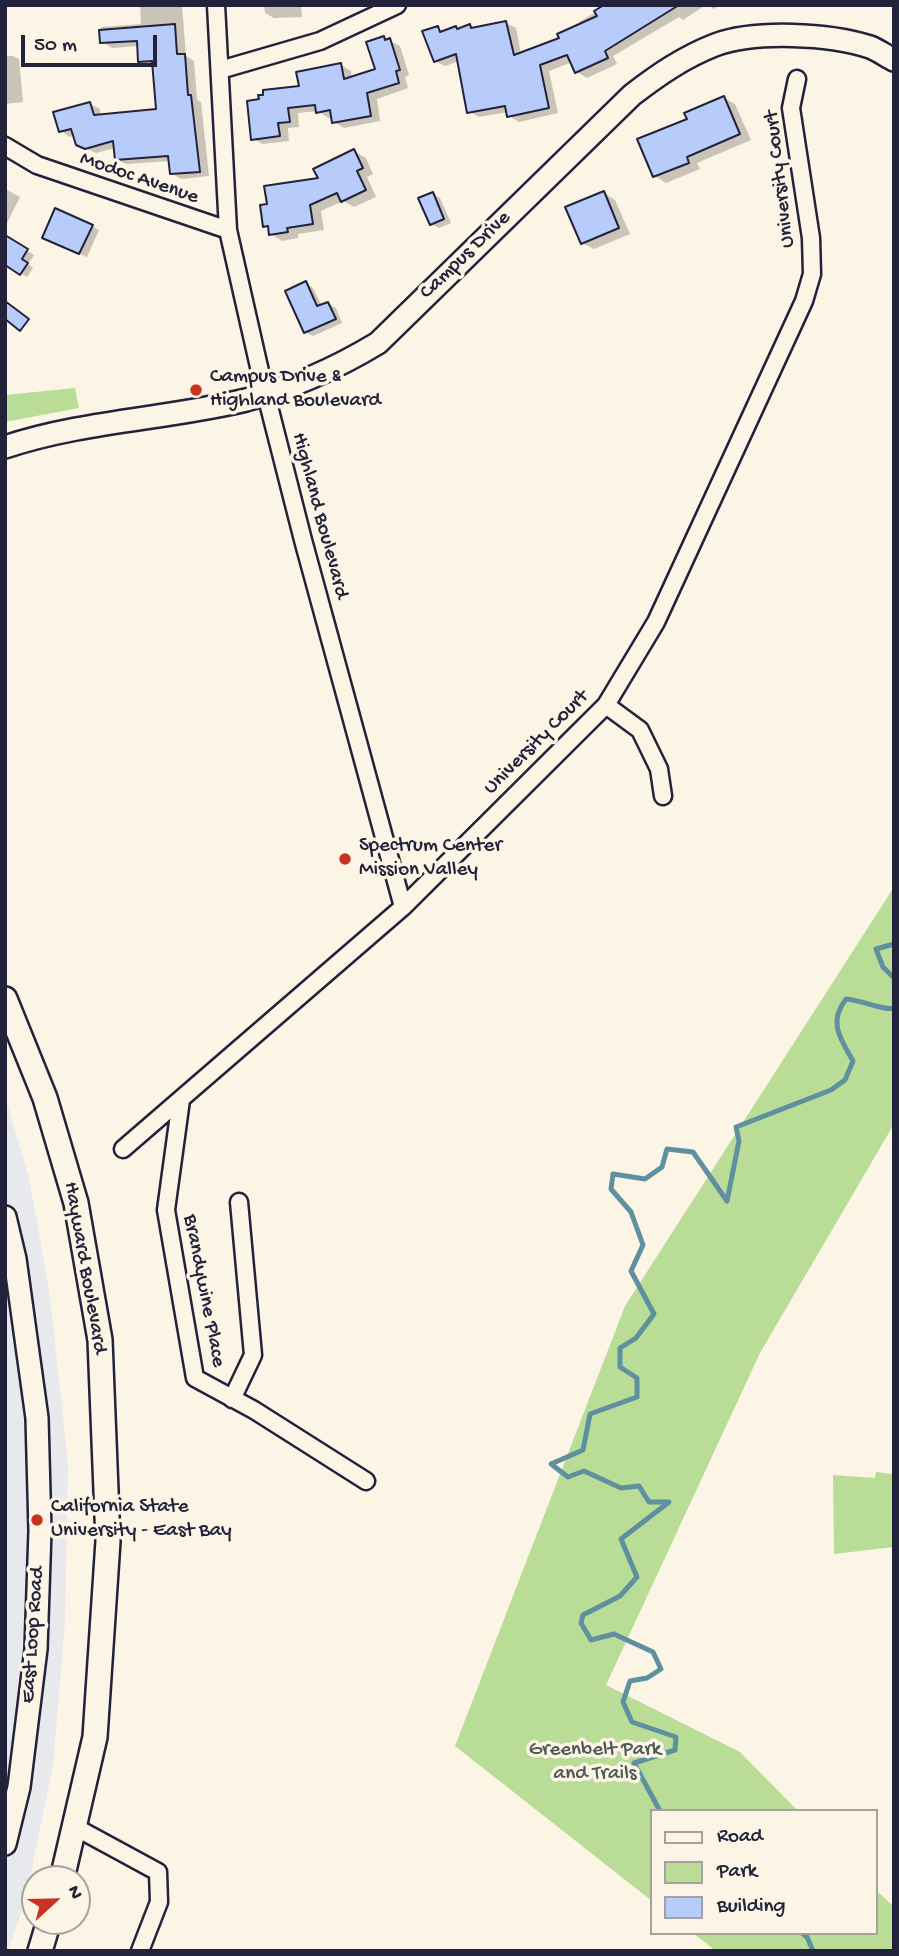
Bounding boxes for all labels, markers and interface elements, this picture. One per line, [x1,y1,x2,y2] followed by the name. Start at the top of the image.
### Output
[24,21,161,65] scale bar
[34,34,77,59] text: 50 m
[760,109,802,249] street label: University Court
[76,147,202,211] street label: Modoc Avenue
[415,206,517,306] street label: Campus Drive
[210,365,381,415] place label: Campus Drive & Highland Boulevard
[188,382,204,398] marker: Campus Drive & Highland Boulevard
[285,430,353,602] street label: Highland Boulevard
[479,685,595,801] street label: University Court
[359,834,502,884] place label: Spectrum Center Mission Valley
[337,851,353,867] marker: Spectrum Center Mission Valley
[56,1180,112,1356] street label: Hayward Boulevard
[176,1213,230,1369] street label: Brandywine Place
[51,1495,232,1545] place label: California State University - East Bay
[29,1512,45,1528] marker: California State University - East Bay
[17,1566,51,1704] street label: East Loop Road
[529,1738,661,1788] park label: Greenbelt Park and Trails
[650,1809,878,1935] legend
[717,1825,763,1850] text: Road
[717,1860,757,1885] text: Park
[21,1865,91,1935] north arrow
[61,1883,87,1903] text: N
[717,1895,786,1920] text: Building

